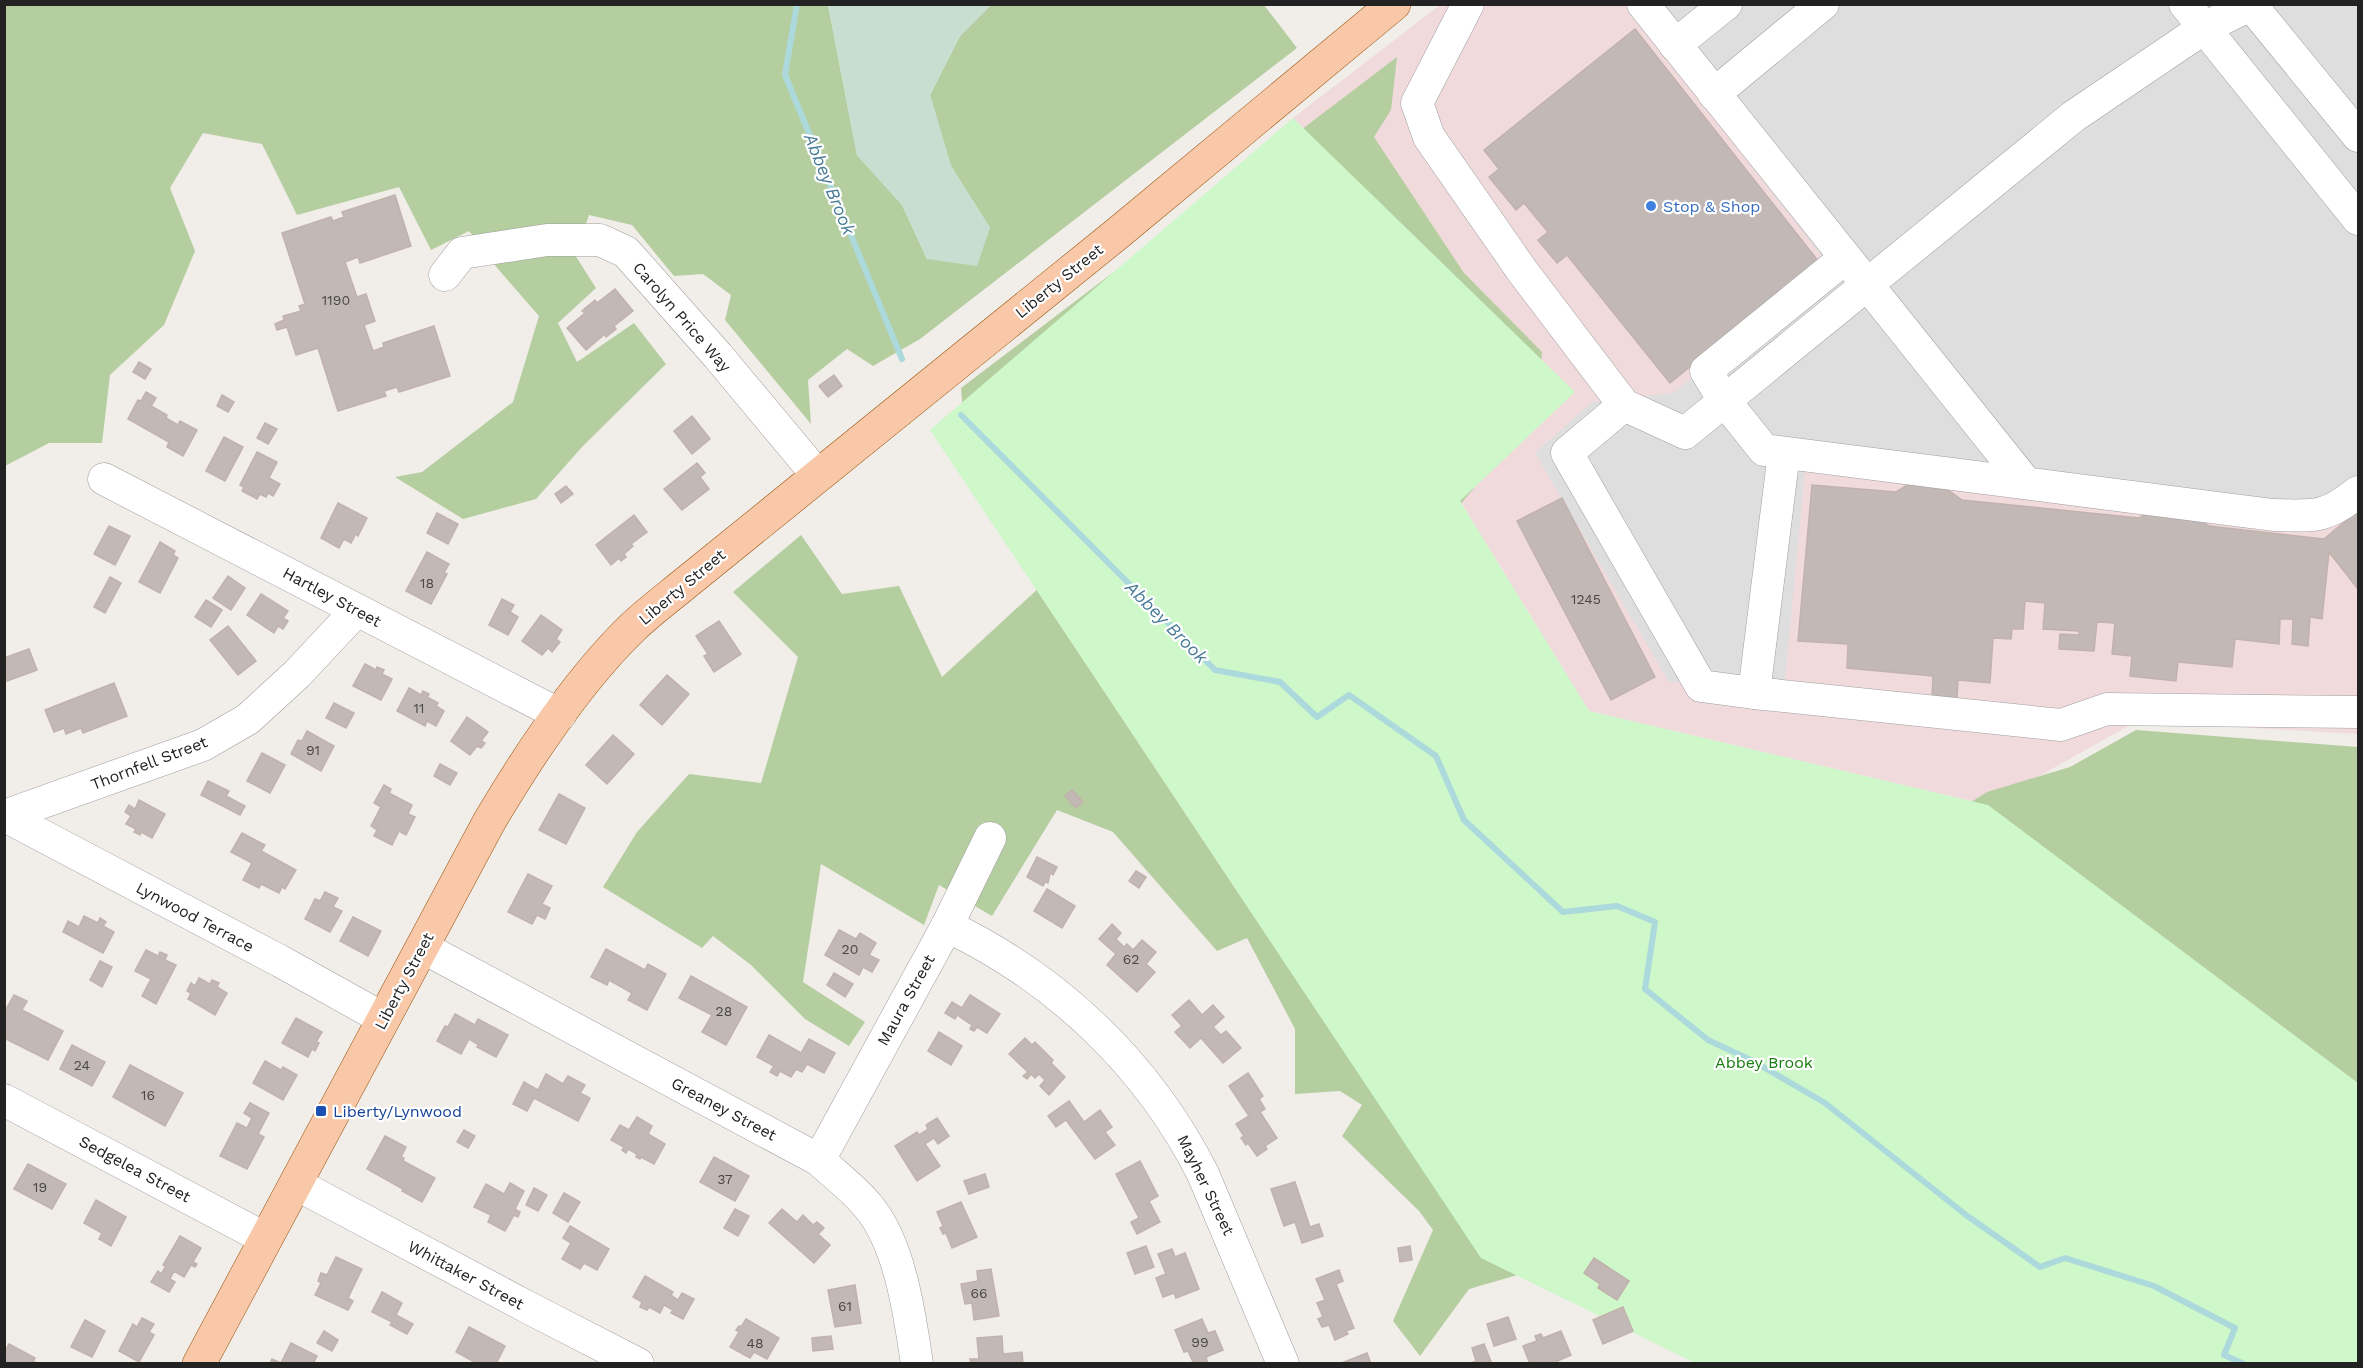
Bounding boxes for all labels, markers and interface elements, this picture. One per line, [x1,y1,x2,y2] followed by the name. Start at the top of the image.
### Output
[800,129,860,239] water label: Abbey Brook
[1663,197,1760,216] place label: Stop & Shop
[1644,199,1658,213] marker: Stop & Shop
[1011,240,1107,322] street label: Liberty Street
[629,258,735,376] street label: Carolyn Price Way
[322,292,350,308] house number: 1190
[635,545,729,629] street label: Liberty Street
[280,563,385,631] street label: Hartley Street
[420,575,434,591] house number: 18
[1121,576,1213,668] water label: Abbey Brook
[1571,591,1601,607] house number: 1245
[414,700,424,716] house number: 11
[88,732,210,794] street label: Thornfell Street
[306,742,320,758] house number: 91
[133,878,257,956] street label: Lynwood Terrace
[370,929,438,1033] street label: Liberty Street
[842,941,858,957] house number: 20
[873,951,939,1049] street label: Maura Street
[1123,951,1139,967] house number: 62
[716,1003,732,1019] house number: 28
[1715,1053,1813,1072] park label: Abbey Brook
[74,1057,90,1073] house number: 24
[668,1073,780,1145] street label: Greaney Street
[141,1087,155,1103] house number: 16
[333,1102,462,1121] place label: Liberty/Lynwood
[314,1104,328,1118] marker: Liberty/Lynwood
[76,1132,194,1207] street label: Sedgelea Street
[1173,1132,1239,1239] street label: Mayher Street
[717,1171,733,1187] house number: 37
[33,1179,47,1195] house number: 19
[405,1236,528,1314] street label: Whittaker Street
[970,1285,988,1301] house number: 66
[838,1298,852,1314] house number: 61
[1191,1334,1209,1350] house number: 99
[746,1335,764,1351] house number: 48

